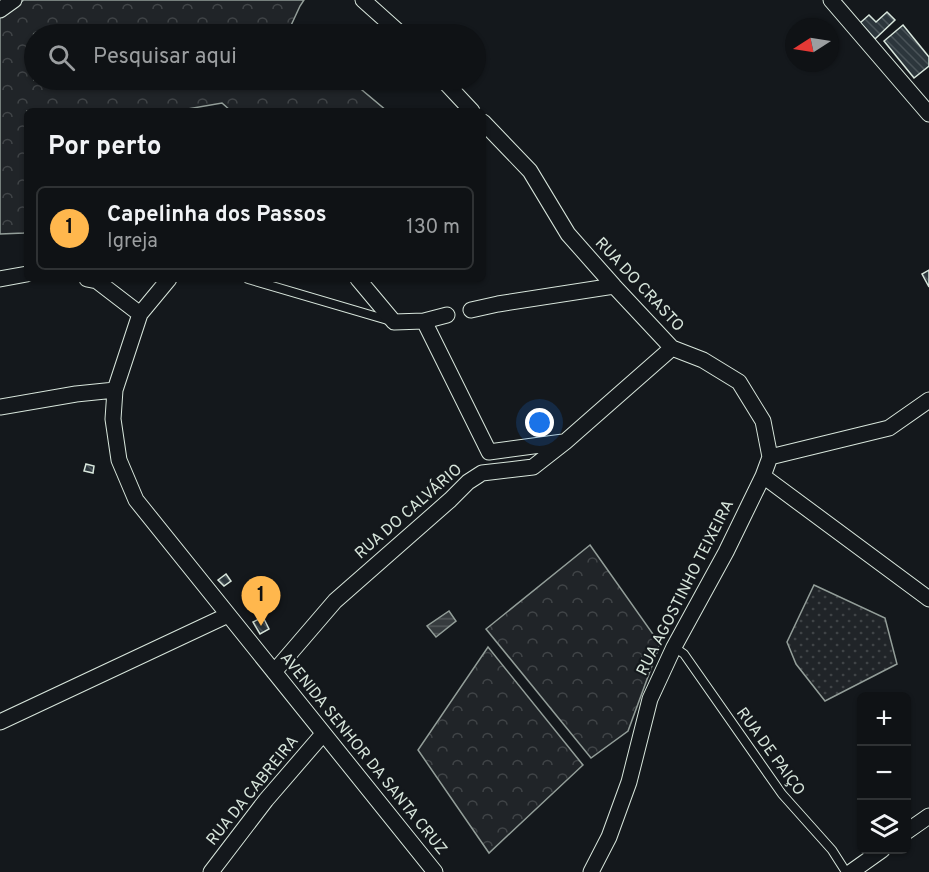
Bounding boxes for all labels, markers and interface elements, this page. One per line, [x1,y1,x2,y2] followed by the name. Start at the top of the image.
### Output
[785,18,839,72] north arrow
[24,24,486,90] search box
[45,41,78,74] icon: search
[93,44,237,71] text: Pesquisar aqui
[48,131,162,164] text: Por perto
[107,202,327,229] text: Capelinha dos Passos
[66,215,74,241] text: 1
[406,215,460,241] text: 130 m
[107,229,158,255] text: Igreja
[590,234,688,336] street label: RUA DO CRASTO
[525,408,554,437] your location
[350,458,467,564] street label: RUA DO CALVÁRIO
[633,497,739,679] street label: RUA AGOSTINHO TEIXEIRA
[242,576,280,626] pin: 1
[275,649,451,859] street label: AVENIDA SENHOR DA SANTA CRUZ
[857,692,911,854] map controls
[857,692,911,746] button: +
[731,704,809,800] street label: RUA DE PAIÇO
[203,732,304,850] street label: RUA DA CABREIRA
[857,746,911,800] button: −
[857,800,911,854] button: layers

